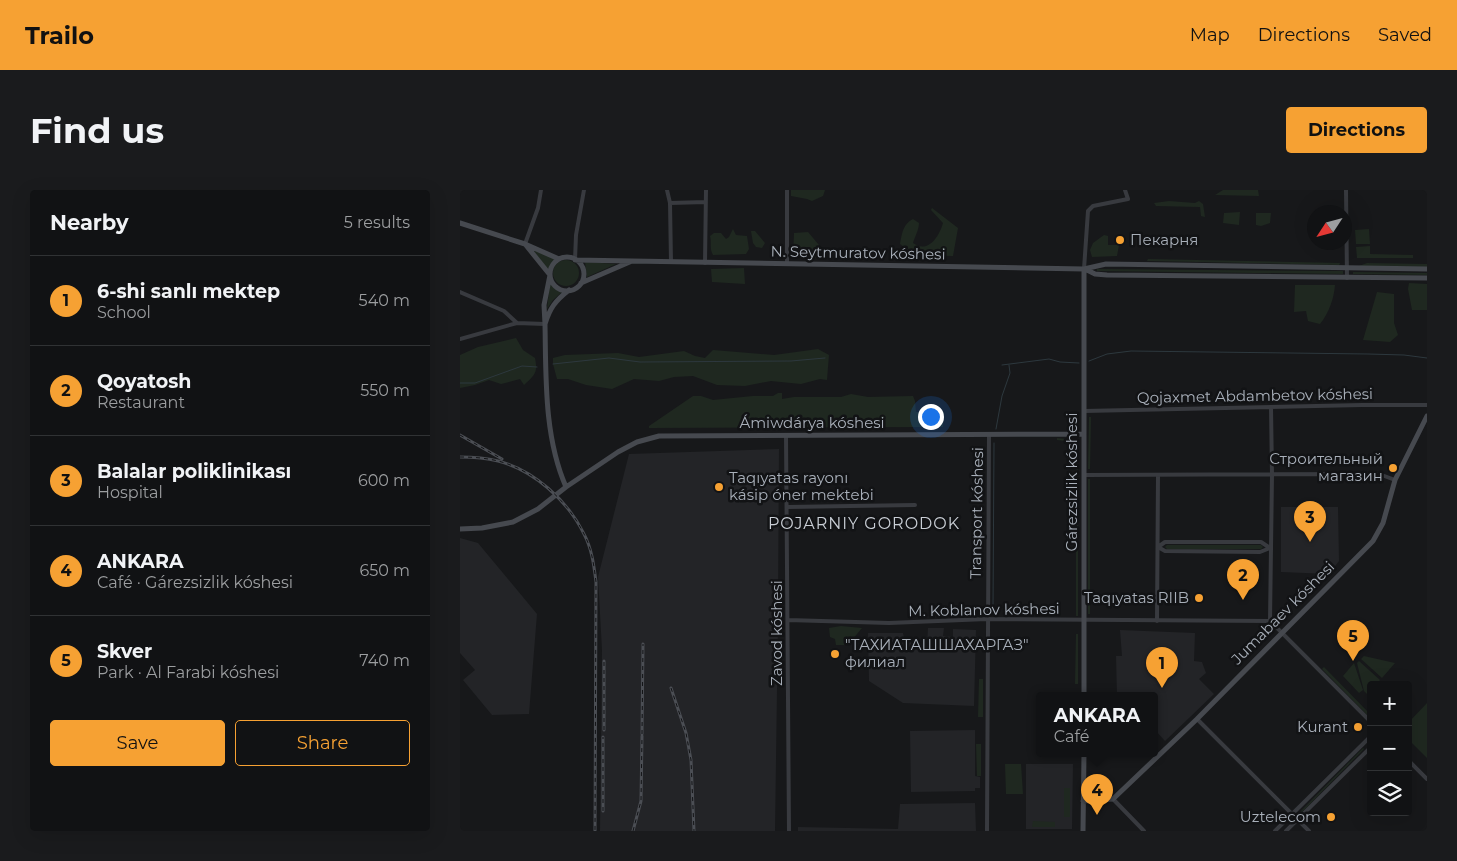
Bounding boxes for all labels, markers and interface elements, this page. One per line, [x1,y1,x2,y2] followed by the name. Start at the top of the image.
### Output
[25,21,94,50] text: Trailo
[1190,24,1230,46] text: Map
[1258,24,1350,46] text: Directions
[1378,24,1432,46] text: Saved
[1286,107,1427,153] button: Directions
[30,109,164,152] text: Find us
[1307,205,1352,250] north arrow
[50,210,129,235] text: Nearby
[344,213,410,232] text: 5 results
[1130,230,1198,249] place label: Пекарня
[1114,234,1126,246] marker: Пекарня
[770,241,946,264] street label: N. Seytmuratov kóshesi
[97,280,280,303] text: 6-shi sanlı mektep
[63,291,69,310] text: 1
[359,291,410,310] text: 540 m
[97,303,151,322] text: School
[97,370,191,393] text: Qoyatosh
[61,381,71,400] text: 2
[360,381,410,400] text: 550 m
[1137,384,1373,407] street label: Qojaxmet Abdambetov kóshesi
[97,393,185,412] text: Restaurant
[918,404,944,430] your location
[739,413,885,432] street label: Ámiwdárya kóshesi
[1062,413,1081,551] street label: Gárezsizlik kóshesi
[966,447,987,579] street label: Transport kóshesi
[1269,449,1383,485] place label: Строительный магазин
[97,460,291,483] text: Balalar poliklinikası
[1387,462,1399,474] marker: Строительный магазин
[729,468,874,504] place label: Taqıyatas rayonı kásip óner mektebi
[61,471,71,490] text: 3
[358,471,410,490] text: 600 m
[713,481,725,493] marker: Taqıyatas rayonı kásip óner mektebi
[97,483,163,502] text: Hospital
[1294,501,1326,542] pin: 3
[768,514,960,533] district label: POJARNIY GORODOK
[97,550,183,573] text: ANKARA
[1226,557,1338,669] street label: Jumabaev kóshesi
[1227,559,1259,600] pin: 2
[60,561,72,580] text: 4
[359,561,410,580] text: 650 m
[97,573,293,592] text: Café · Gárezsizlik kóshesi
[767,580,786,686] street label: Zavod kóshesi
[1084,588,1189,607] place label: Taqıyatas RIIB
[1193,592,1205,604] marker: Taqıyatas RIIB
[908,599,1060,620] street label: M. Koblanov kóshesi
[1337,620,1369,661] pin: 5
[845,635,1029,671] place label: "ТАХИАТАШШАХАРГАЗ" филиал
[97,640,152,663] text: Skver
[1146,647,1178,688] pin: 1
[829,648,841,660] marker: "ТАХИАТАШШАХАРГАЗ" филиал
[61,651,71,670] text: 5
[359,651,410,670] text: 740 m
[97,663,279,682] text: Park · Al Farabi kóshesi
[1367,681,1412,816] map controls
[1367,681,1412,726] button: +
[1036,692,1158,757] popup
[1054,704,1140,727] text: ANKARA
[1297,717,1348,736] place label: Kurant
[50,720,225,766] button: Save
[235,720,410,766] button: Share
[1352,721,1364,733] marker: Kurant
[1367,726,1412,771] button: −
[1054,727,1089,746] text: Café
[1367,771,1412,816] button: layers
[1081,774,1113,815] pin: 4
[1240,807,1321,826] place label: Uztelecom
[1325,811,1337,823] marker: Uztelecom

